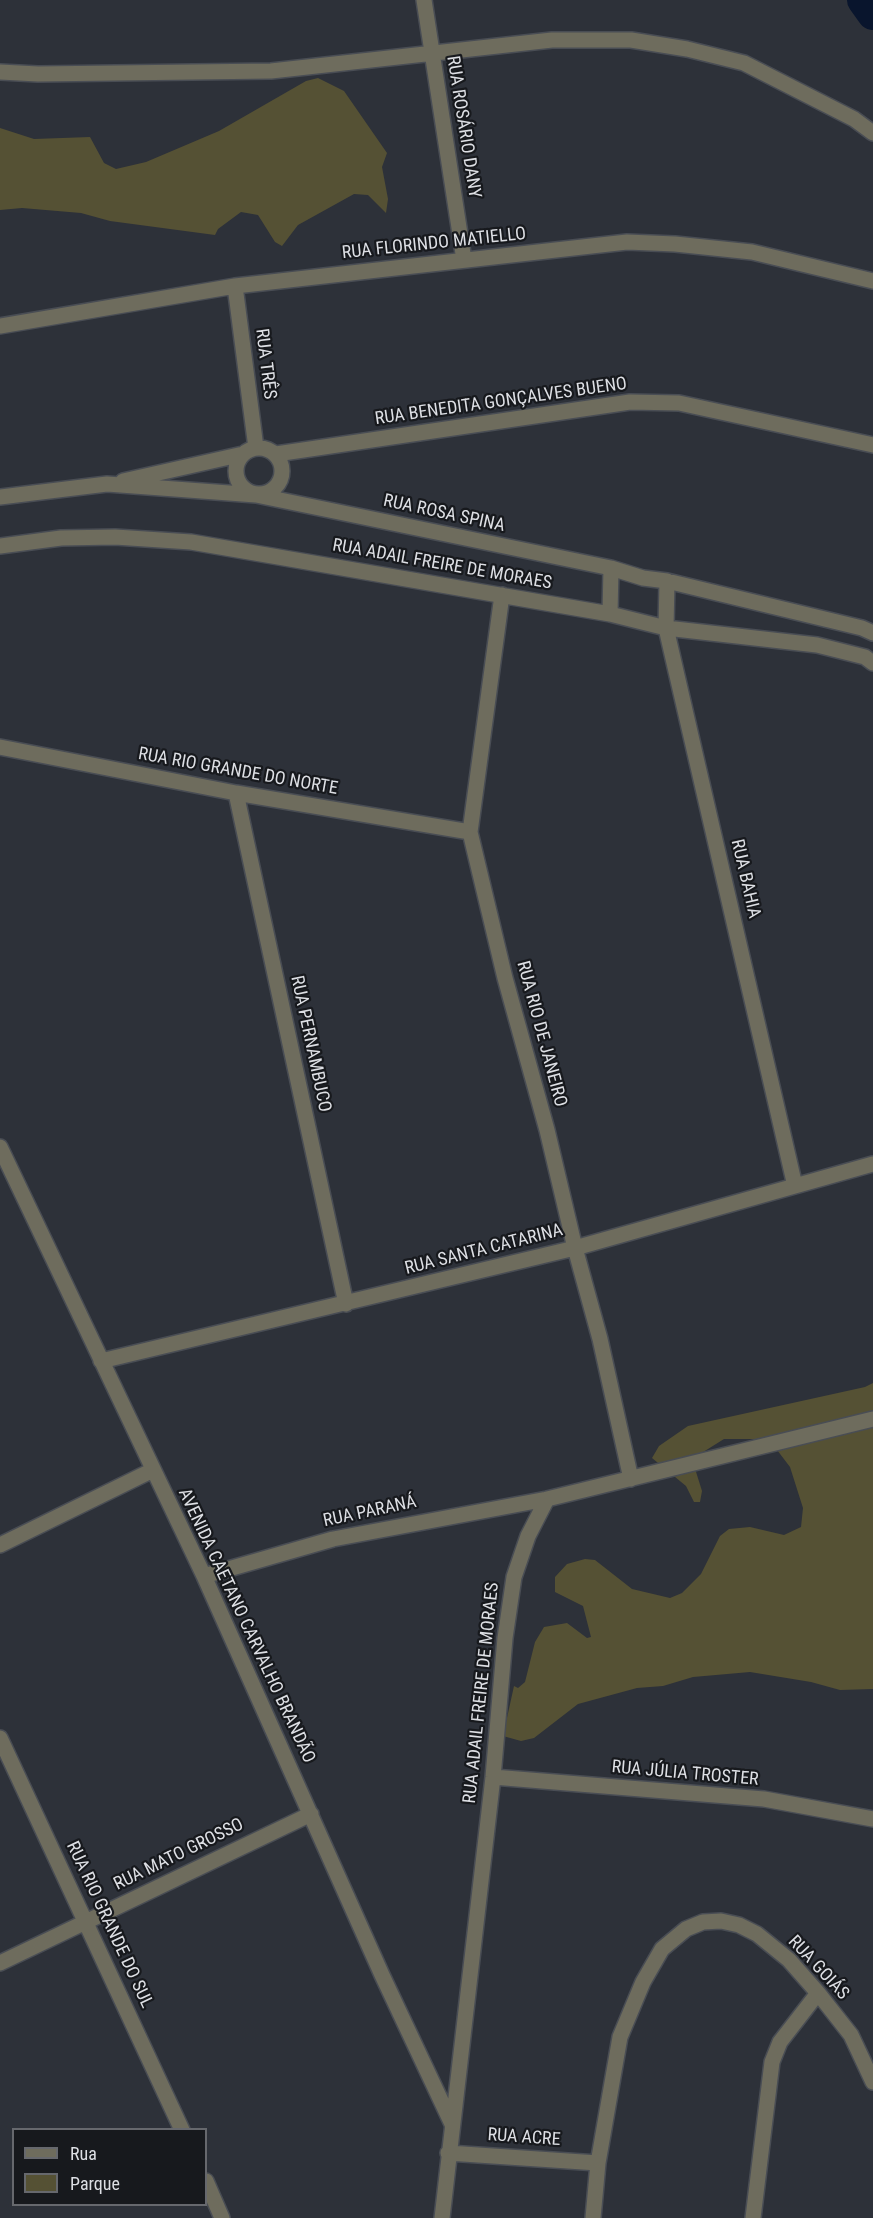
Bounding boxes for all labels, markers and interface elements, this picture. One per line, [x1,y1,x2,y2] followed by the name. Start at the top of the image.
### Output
[441,54,485,200] street label: RUA ROSÁRIO DANY
[341,224,527,264] street label: RUA FLORINDO MATIELLO
[250,327,280,401] street label: RUA TRÊS
[374,374,628,430] street label: RUA BENEDITA GONÇALVES BUENO
[381,491,507,537] street label: RUA ROSA SPINA
[331,535,553,595] street label: RUA ADAIL FREIRE DE MORAES
[136,744,340,800] street label: RUA RIO GRANDE DO NORTE
[725,837,765,921] street label: RUA BAHIA
[511,959,571,1109] street label: RUA RIO DE JANEIRO
[285,974,335,1114] street label: RUA PERNAMBUCO
[403,1220,565,1280] street label: RUA SANTA CATARINA
[173,1485,319,1767] street label: AVENIDA CAETANO CARVALHO BRANDÃO
[321,1492,419,1532] street label: RUA PARANÁ
[460,1581,504,1805] street label: RUA ADAIL FREIRE DE MORAES
[611,1757,759,1791] street label: RUA JÚLIA TROSTER
[111,1814,247,1896] street label: RUA MATO GROSSO
[61,1838,157,2012] street label: RUA RIO GRANDE DO SUL
[783,1931,853,2005] street label: RUA GOIÁS
[487,2125,561,2151] street label: RUA ACRE
[12,2128,207,2206] legend
[70,2143,97,2164] text: Rua
[70,2173,120,2194] text: Parque

